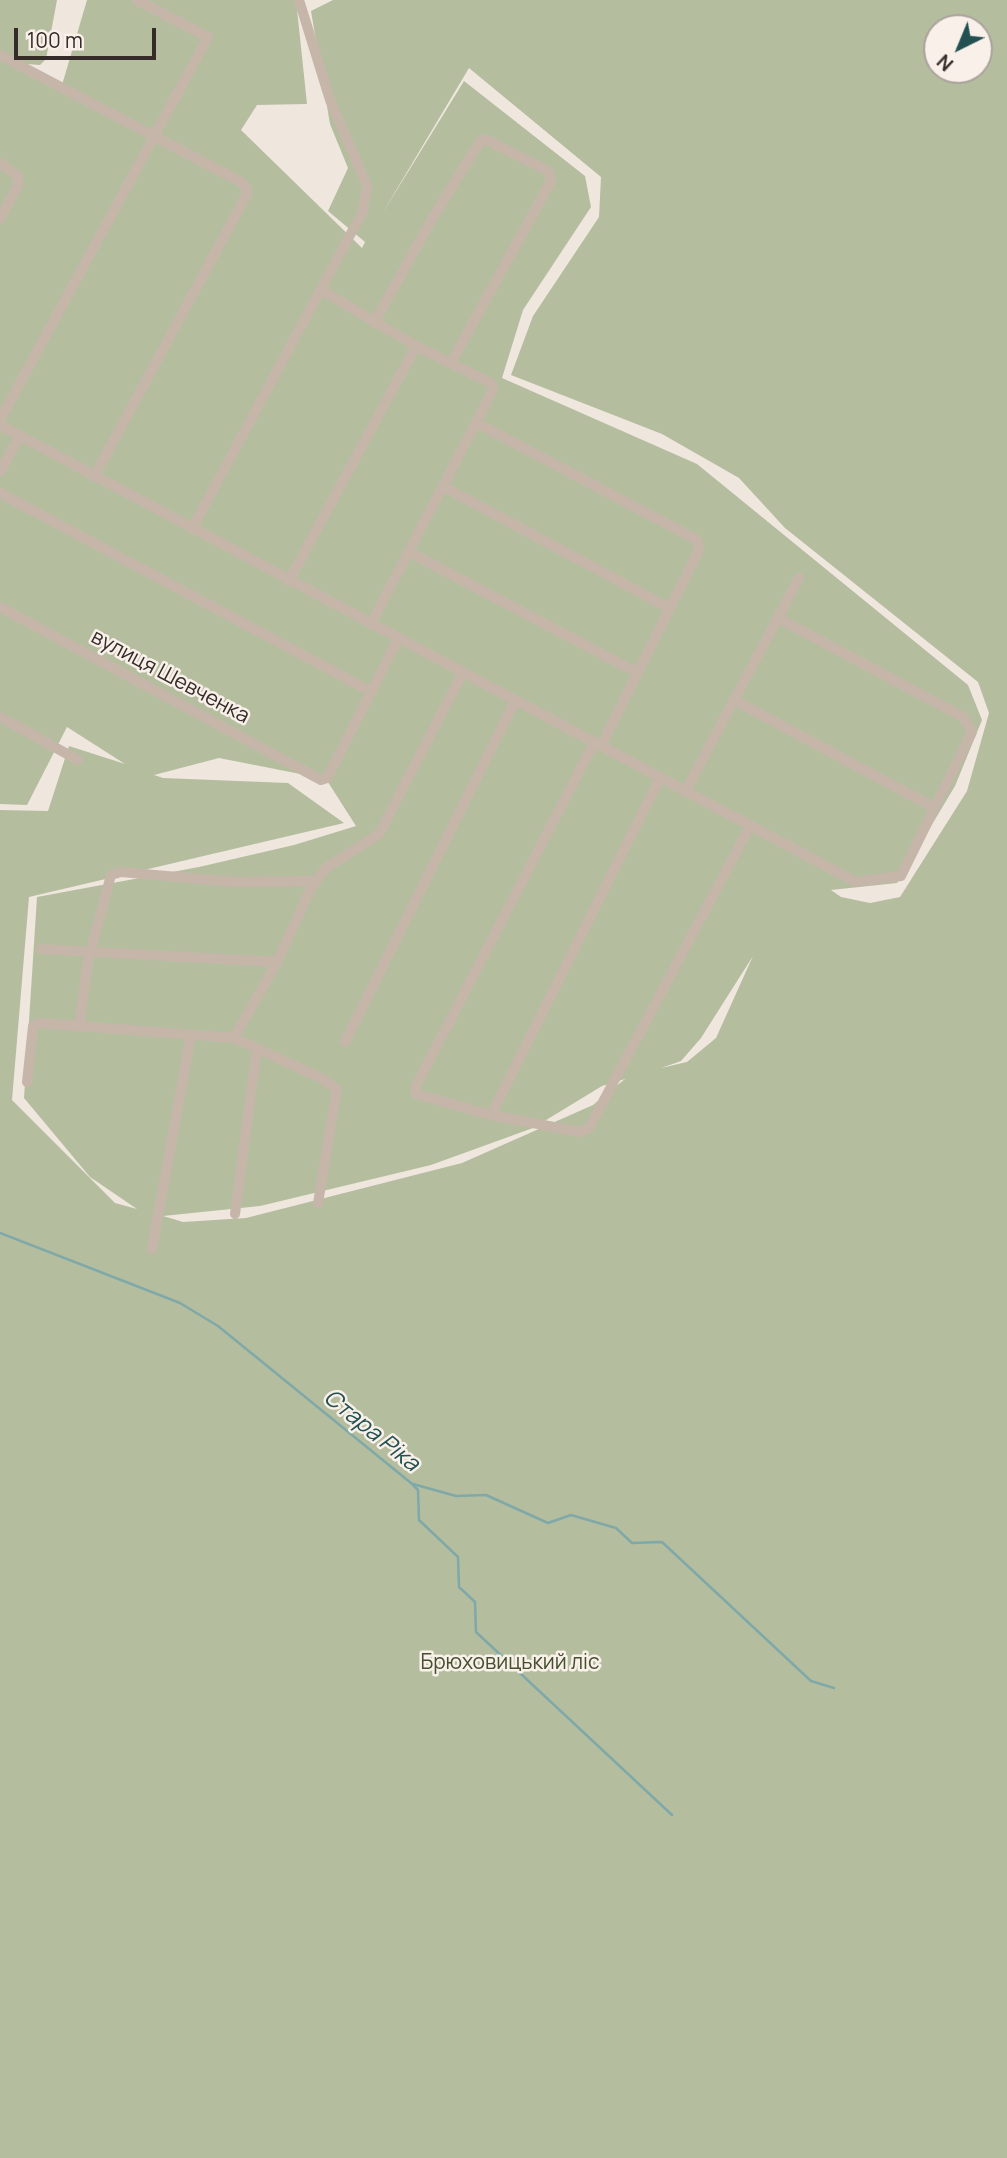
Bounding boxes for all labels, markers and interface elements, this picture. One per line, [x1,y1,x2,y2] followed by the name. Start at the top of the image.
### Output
[18,14,159,58] scale bar
[923,14,993,84] north arrow
[27,26,83,54] text: 100 m
[931,49,959,77] text: N
[87,625,253,729] street label: вулиця Шевченка
[318,1384,424,1478] water label: Стара Ріка
[420,1650,600,1676] park label: Брюховицький ліс

